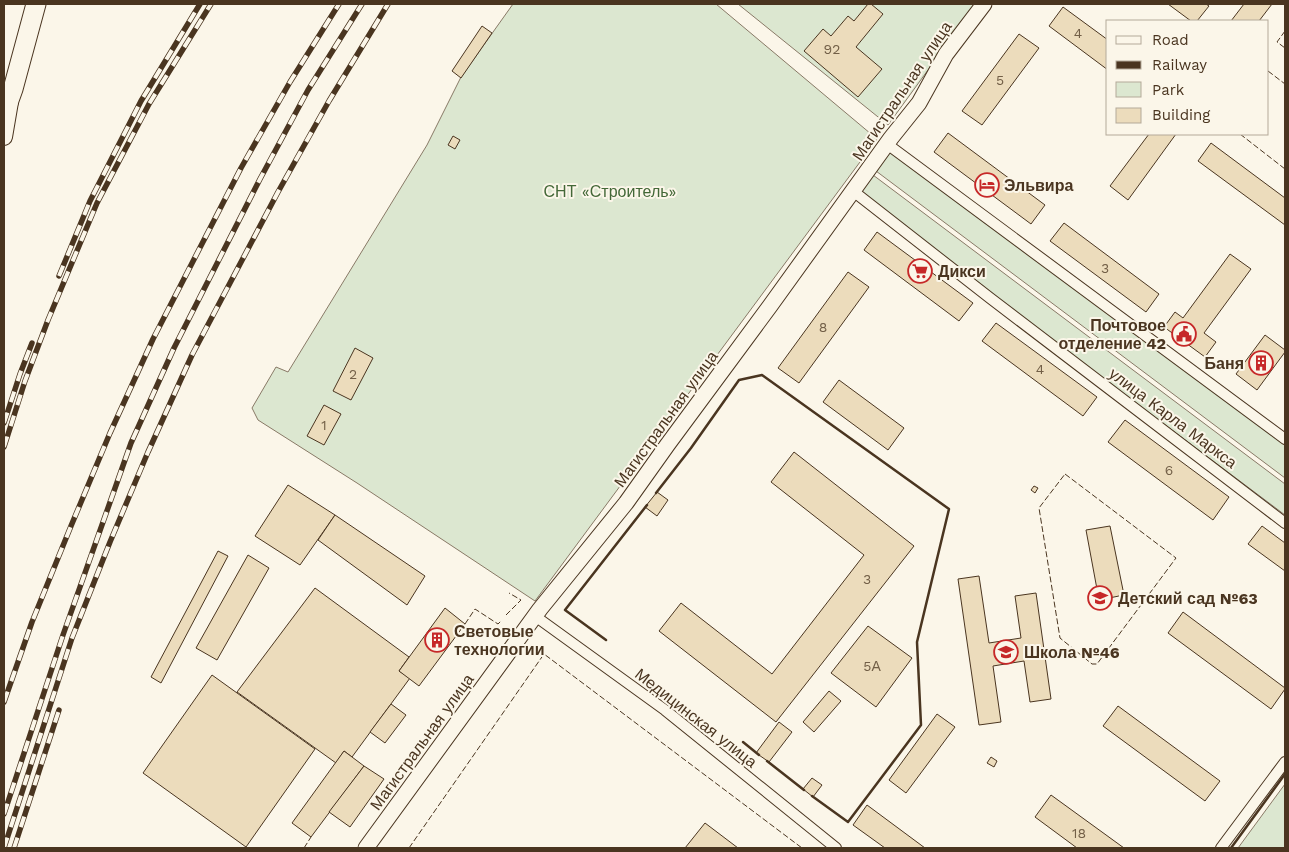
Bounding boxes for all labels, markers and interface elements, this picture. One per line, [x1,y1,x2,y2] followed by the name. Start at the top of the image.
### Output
[848,18,956,164] street label: Магистральная улица
[1106,20,1269,135] legend
[1074,25,1082,41] house number: 4
[1152,31,1189,49] text: Road
[824,41,840,57] house number: 92
[1152,56,1207,74] text: Railway
[996,72,1004,88] house number: 5
[1152,81,1185,99] text: Park
[1152,106,1210,124] text: Building
[974,172,1000,198] hotel icon: Эльвира
[1004,176,1073,195] place label: Эльвира
[544,182,677,201] park label: СНТ «Строитель»
[907,258,933,284] supermarket icon: Дикси
[1101,260,1109,276] house number: 3
[938,262,986,281] place label: Дикси
[1058,316,1166,353] place label: Почтовое отделение 42
[819,319,827,335] house number: 8
[1171,321,1197,347] public building icon: Почтовое отделение 42
[610,347,722,491] street label: Магистральная улица
[1248,350,1274,376] building icon: Баня
[1205,354,1244,373] place label: Баня
[1036,361,1044,377] house number: 4
[1105,364,1241,472] street label: улица Карла Маркса
[349,366,357,382] house number: 2
[321,417,327,433] house number: 1
[1165,462,1173,478] house number: 6
[863,571,871,587] house number: 3
[1087,585,1113,611] school or university icon: Детский сад №63
[1118,589,1258,608] place label: Детский сад №63
[454,622,545,659] place label: Световые технологии
[424,627,450,653] building icon: Световые технологии
[993,639,1019,665] school or university icon: Школа №46
[1024,643,1120,662] place label: Школа №46
[863,658,881,674] house number: 5А
[631,664,761,772] street label: Медицинская улица
[366,670,478,814] street label: Магистральная улица
[1072,825,1086,841] house number: 18

